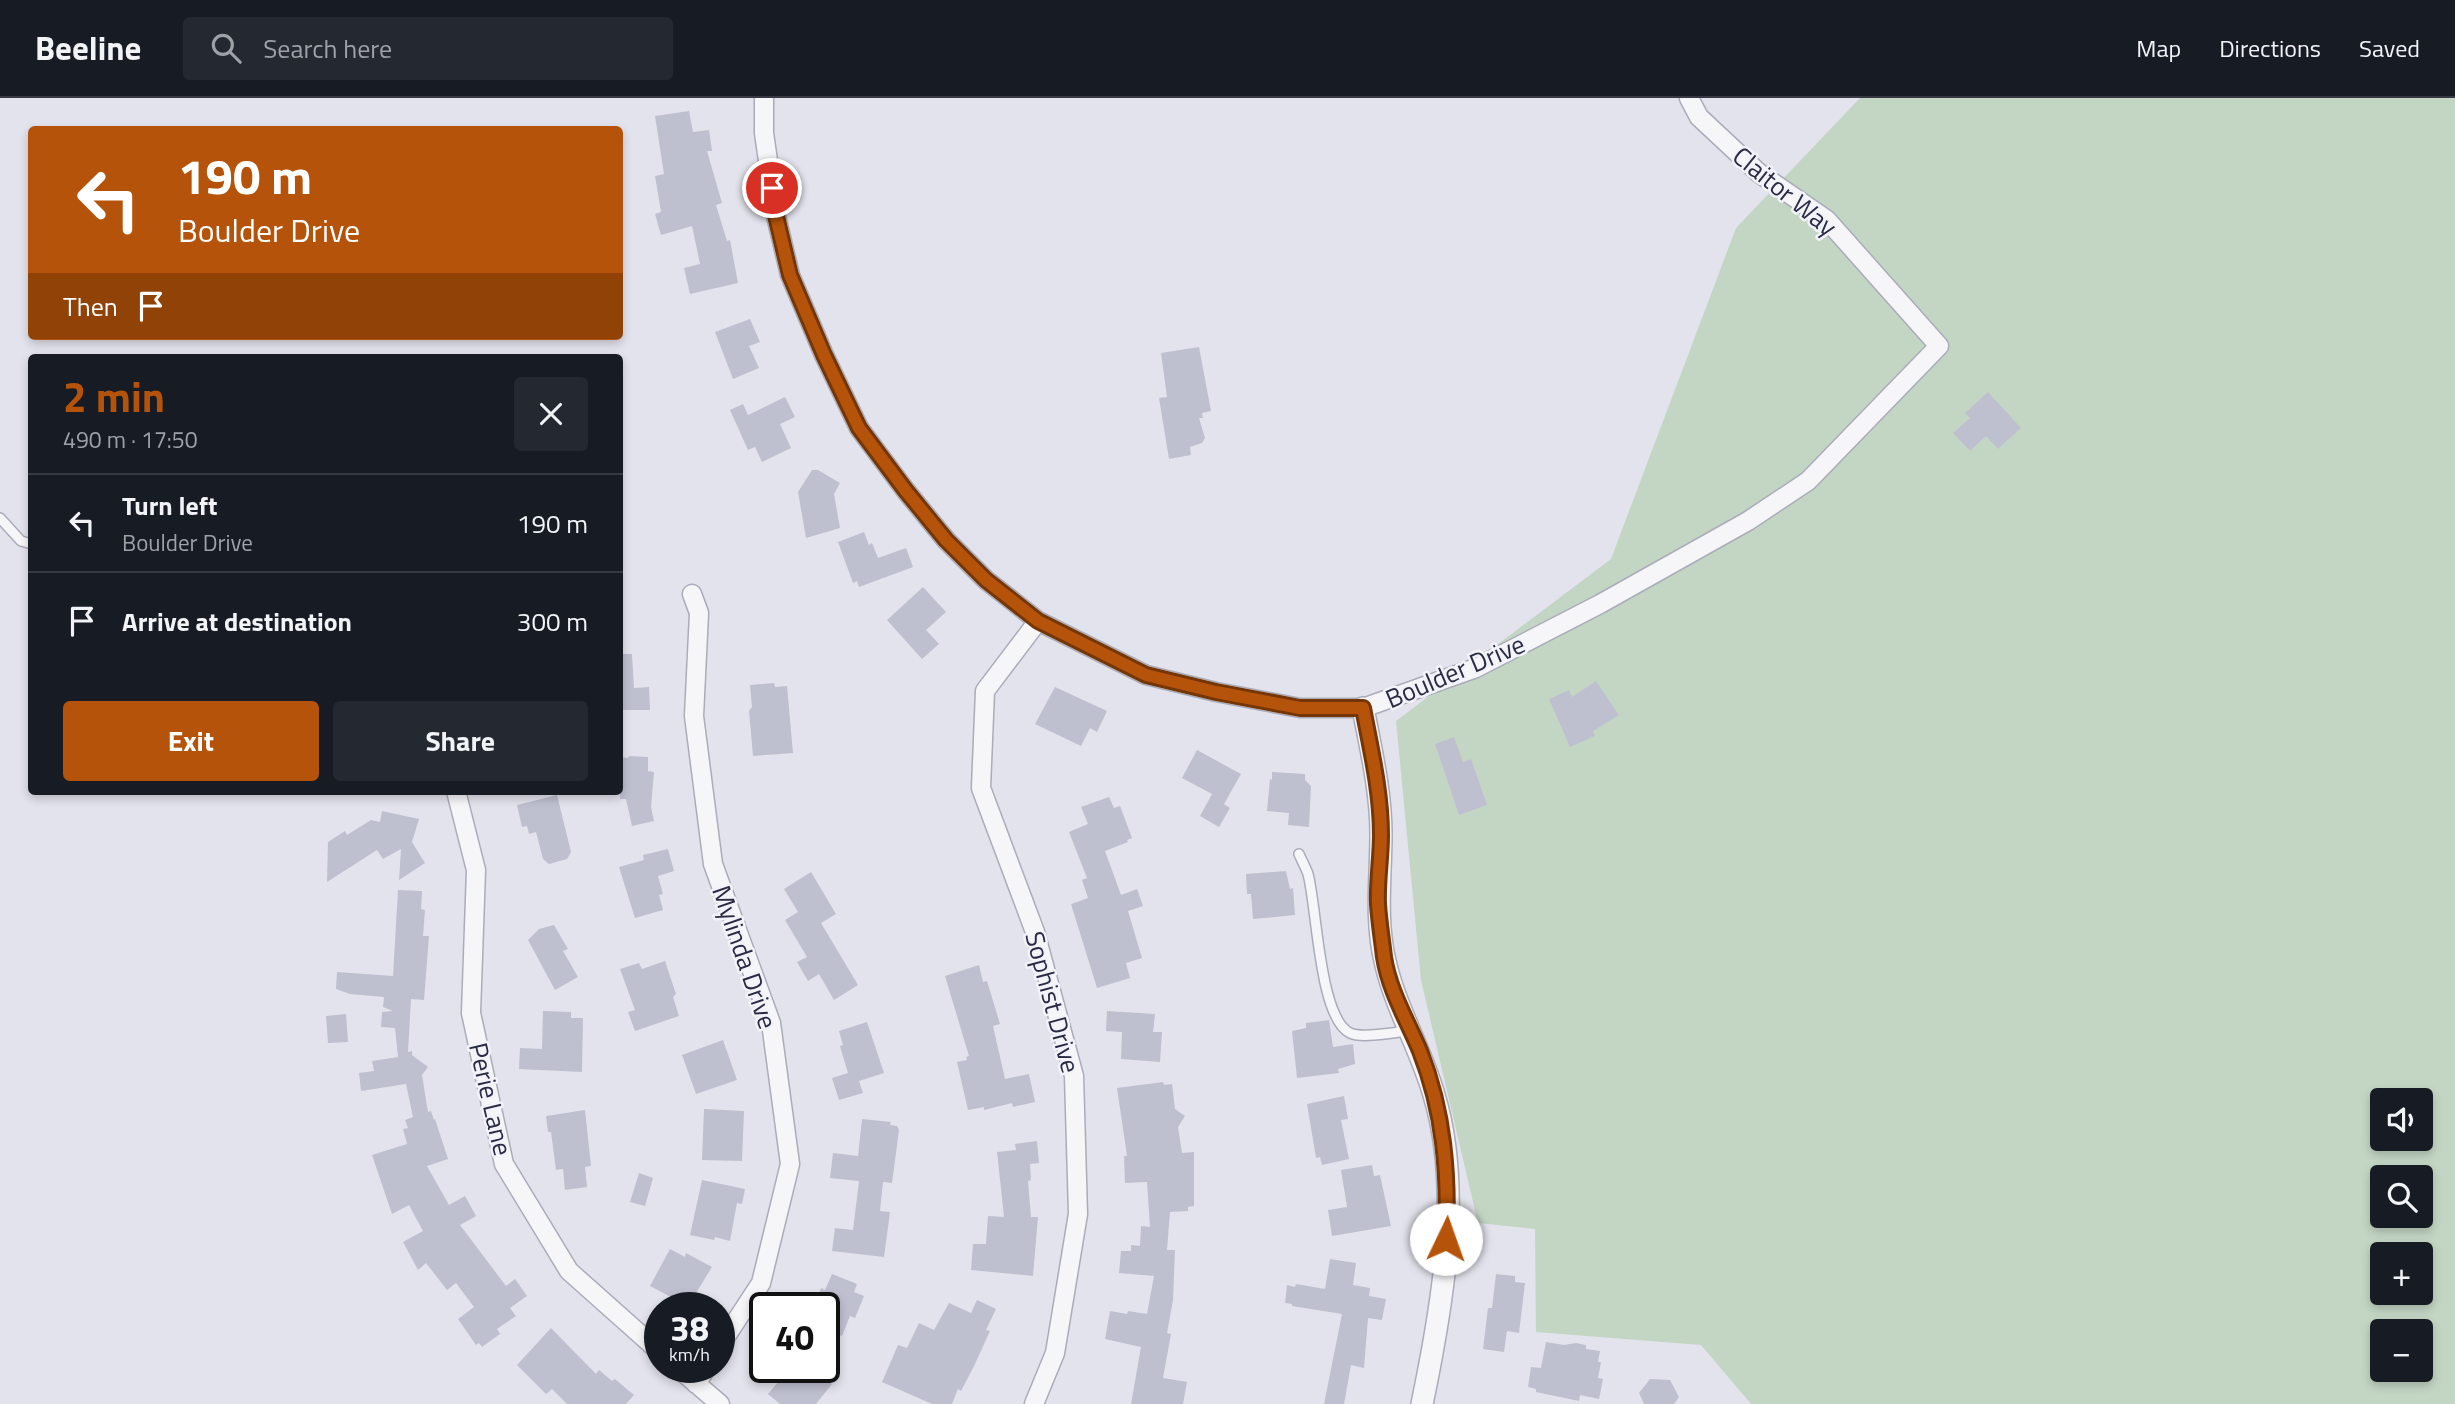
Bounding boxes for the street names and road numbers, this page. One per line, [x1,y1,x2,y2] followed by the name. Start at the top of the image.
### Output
[1724,137,1846,245] street label: Claitor Way
[1379,624,1531,718] street label: Boulder Drive
[702,880,788,1034] street label: Mylinda Drive
[1015,927,1091,1077] street label: Sophist Drive
[459,1039,523,1159] street label: Perie Lane

